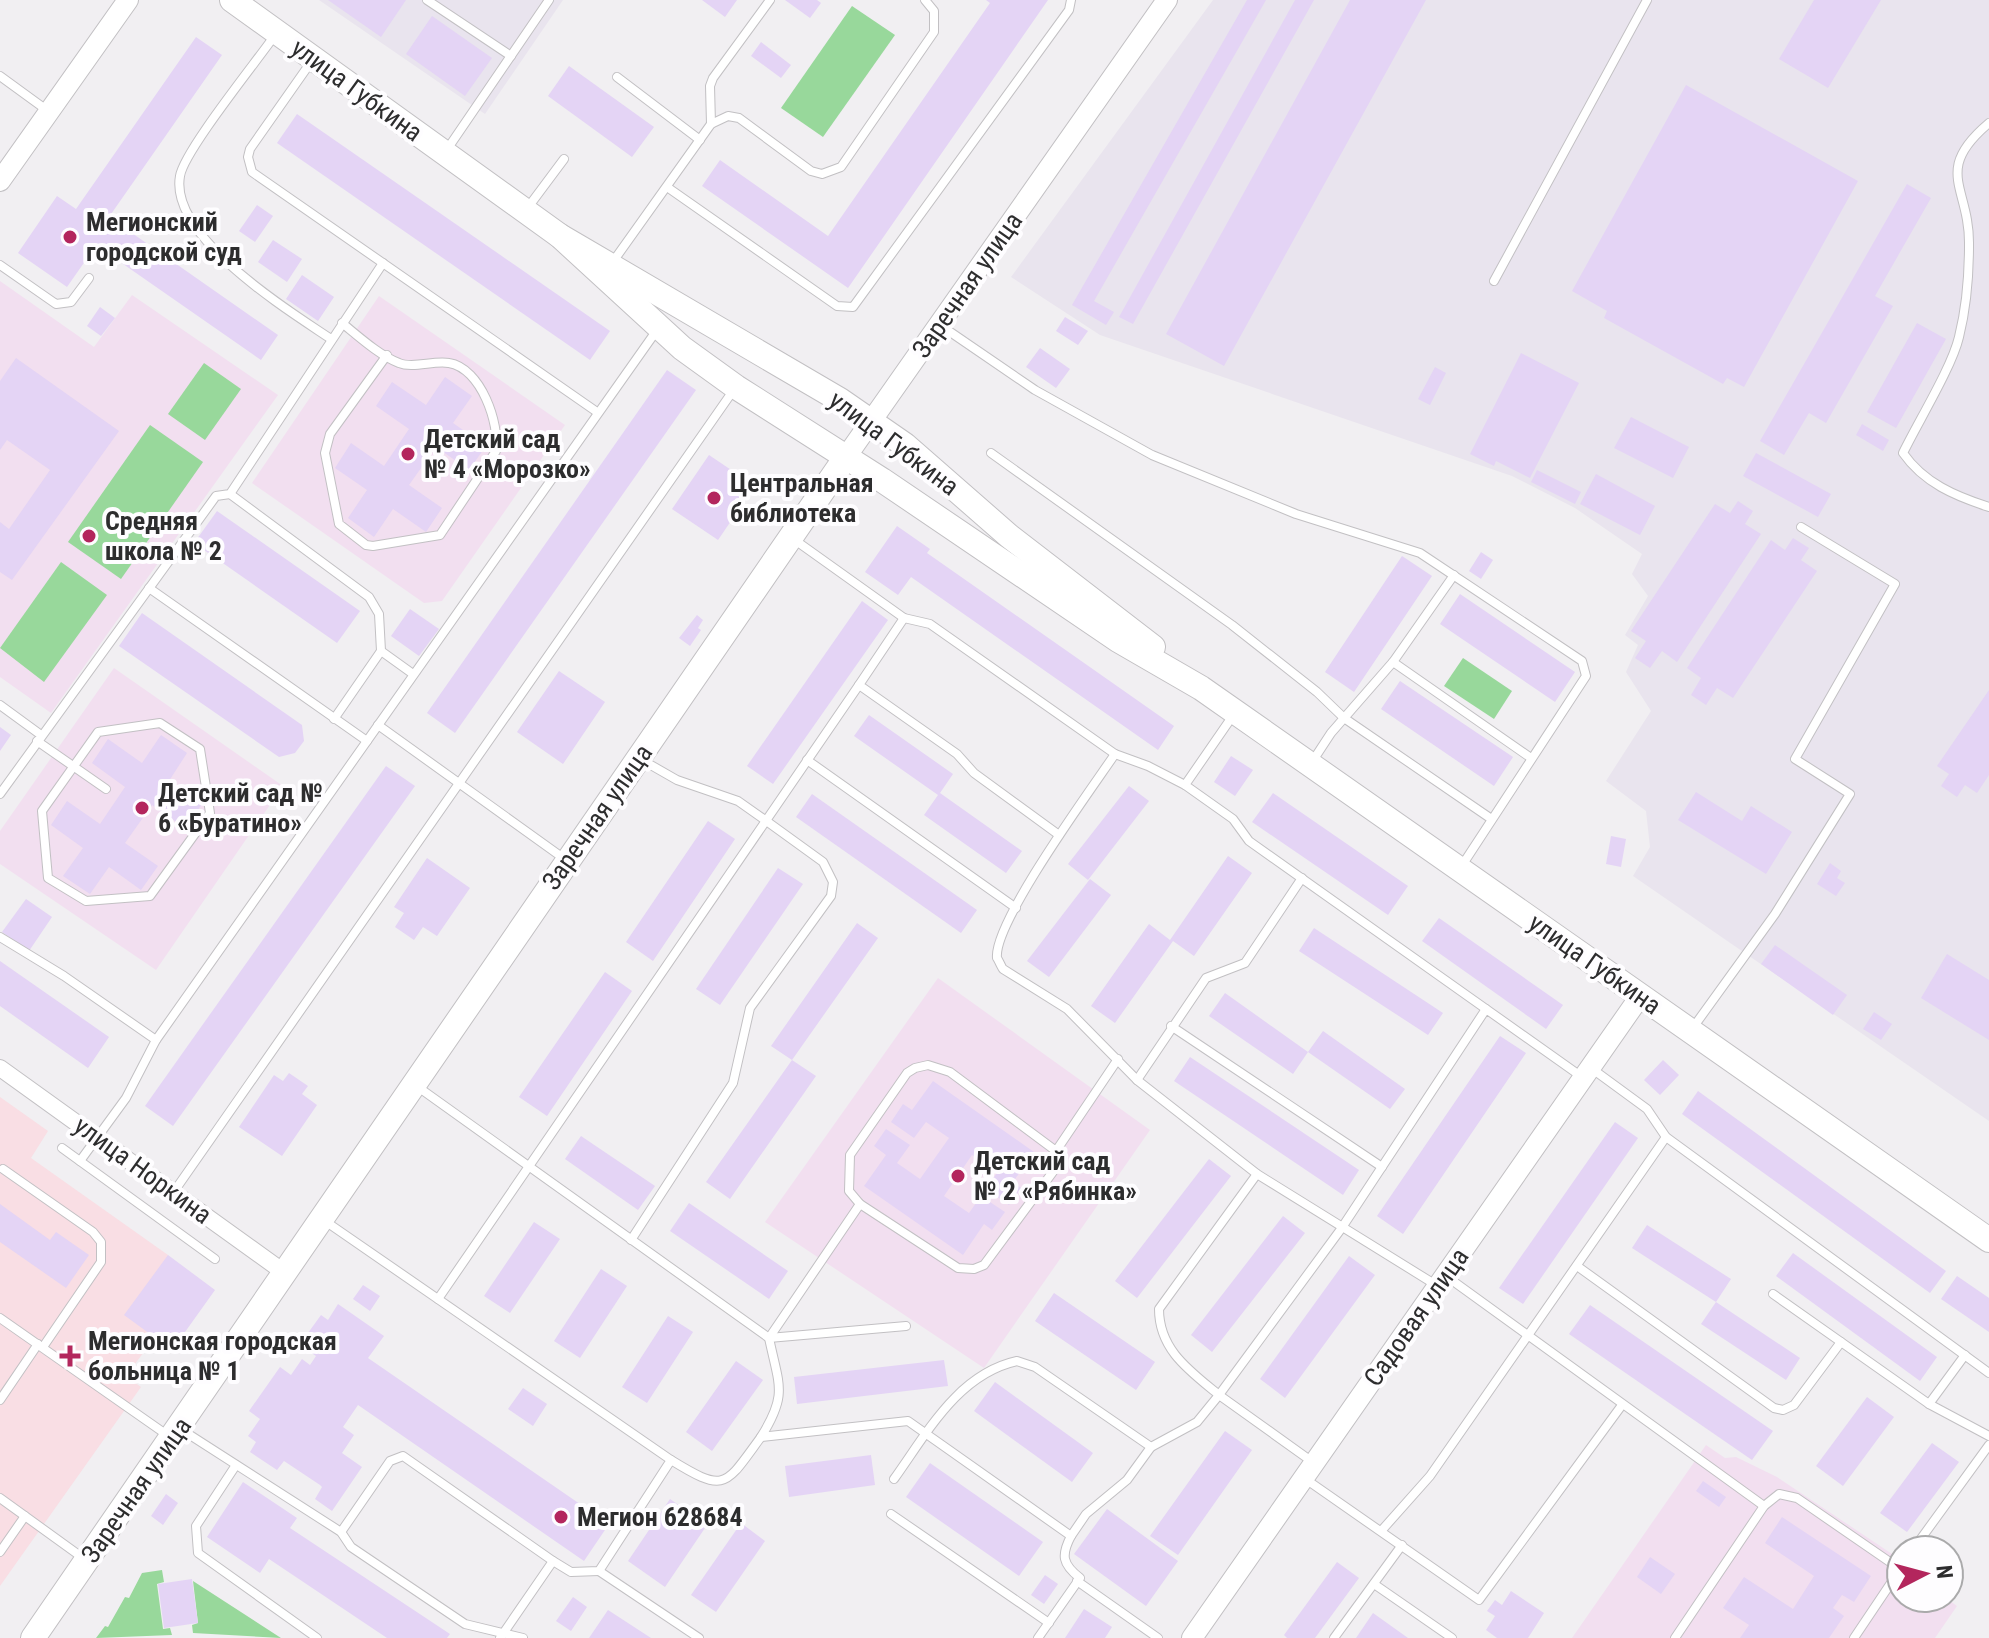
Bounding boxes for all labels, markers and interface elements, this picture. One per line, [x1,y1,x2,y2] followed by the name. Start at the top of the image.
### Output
[286,32,428,148] street label: улица Губкина
[86,207,242,267] place label: Мегионский городской суд
[906,207,1028,363] street label: Заречная улица
[61,228,79,246] marker: Мегионский городской суд
[823,385,965,501] street label: улица Губкина
[424,424,591,484] place label: Детский сад № 4 «Морозко»
[399,445,417,463] marker: Детский сад № 4 «Морозко»
[730,468,874,528] place label: Центральная библиотека
[705,489,723,507] marker: Центральная библиотека
[105,506,222,566] place label: Средняя школа № 2
[80,527,98,545] marker: Средняя школа № 2
[536,739,658,895] street label: Заречная улица
[158,778,323,838] place label: Детский сад № 6 «Буратино»
[133,799,151,817] marker: Детский сад № 6 «Буратино»
[1523,907,1667,1021] street label: улица Губкина
[69,1110,217,1230] street label: улица Норкина
[974,1146,1137,1206] place label: Детский сад № 2 «Рябинка»
[949,1167,967,1185] marker: Детский сад № 2 «Рябинка»
[1357,1242,1475,1392] street label: Садовая улица
[88,1326,337,1386] place label: Мегионская городская больница № 1
[59,1345,81,1367] marker: Мегионская городская больница № 1
[75,1412,197,1568] street label: Заречная улица
[577,1502,743,1532] place label: Мегион 628684
[552,1508,570,1526] marker: Мегион 628684
[1885,1534,1965,1614] north arrow
[1931,1564,1958,1580] text: N

